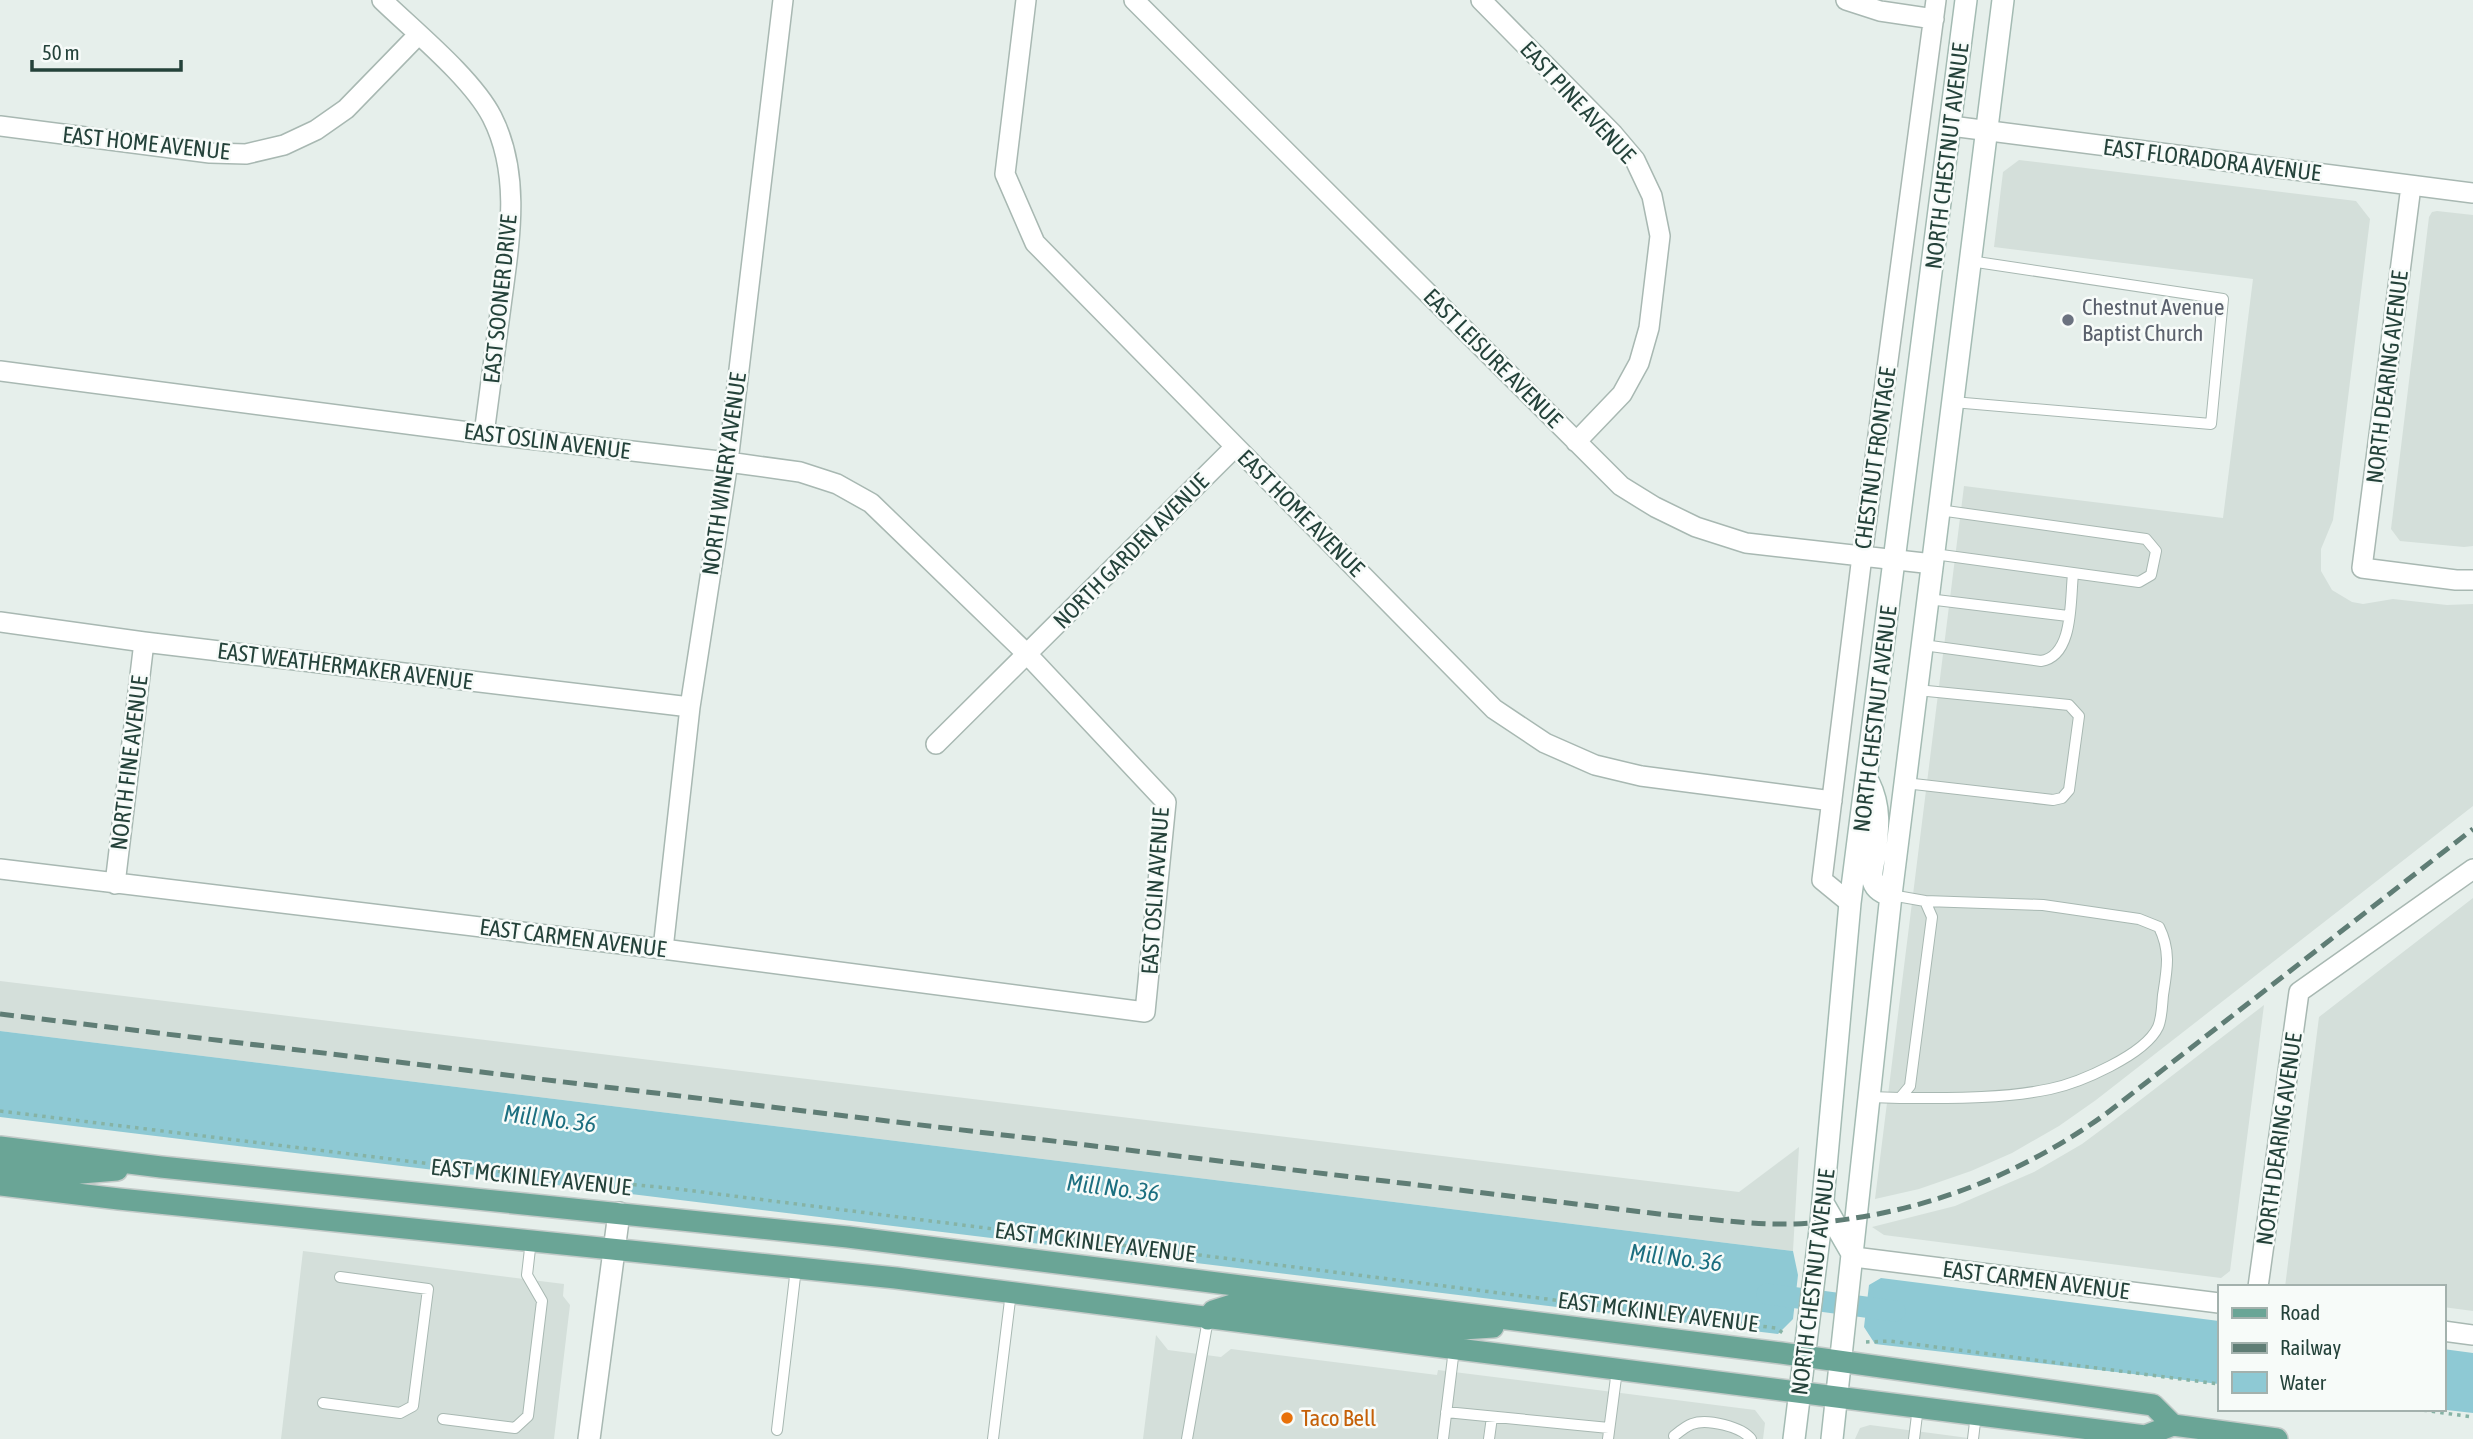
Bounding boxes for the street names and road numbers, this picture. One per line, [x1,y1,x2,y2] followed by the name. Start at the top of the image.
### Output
[1515,36,1641,168] street label: EAST PINE AVENUE
[1920,41,1974,271] street label: NORTH CHESTNUT AVENUE
[61,121,231,165] street label: EAST HOME AVENUE
[2102,134,2322,186] street label: EAST FLORADORA AVENUE
[478,213,522,385] street label: EAST SOONER DRIVE
[2361,269,2413,485] street label: NORTH DEARING AVENUE
[1418,283,1568,433] street label: EAST LEISURE AVENUE
[1849,365,1901,551] street label: CHESTNUT FRONTAGE
[697,371,751,577] street label: NORTH WINERY AVENUE
[462,418,632,464] street label: EAST OSLIN AVENUE
[1232,444,1370,582] street label: EAST HOME AVENUE
[1048,468,1214,634] street label: NORTH GARDEN AVENUE
[1848,604,1902,834] street label: NORTH CHESTNUT AVENUE
[216,637,474,695] street label: EAST WEATHERMAKER AVENUE
[105,674,153,852] street label: NORTH FINE AVENUE
[1136,806,1174,975] street label: EAST OSLIN AVENUE
[478,914,668,962] street label: EAST CARMEN AVENUE
[2251,1031,2307,1247] street label: NORTH DEARING AVENUE
[430,1154,633,1200] street label: EAST MCKINLEY AVENUE
[1786,1167,1840,1397] street label: NORTH CHESTNUT AVENUE
[993,1217,1197,1267] street label: EAST MCKINLEY AVENUE
[1941,1256,2131,1304] street label: EAST CARMEN AVENUE
[1556,1287,1760,1337] street label: EAST MCKINLEY AVENUE

